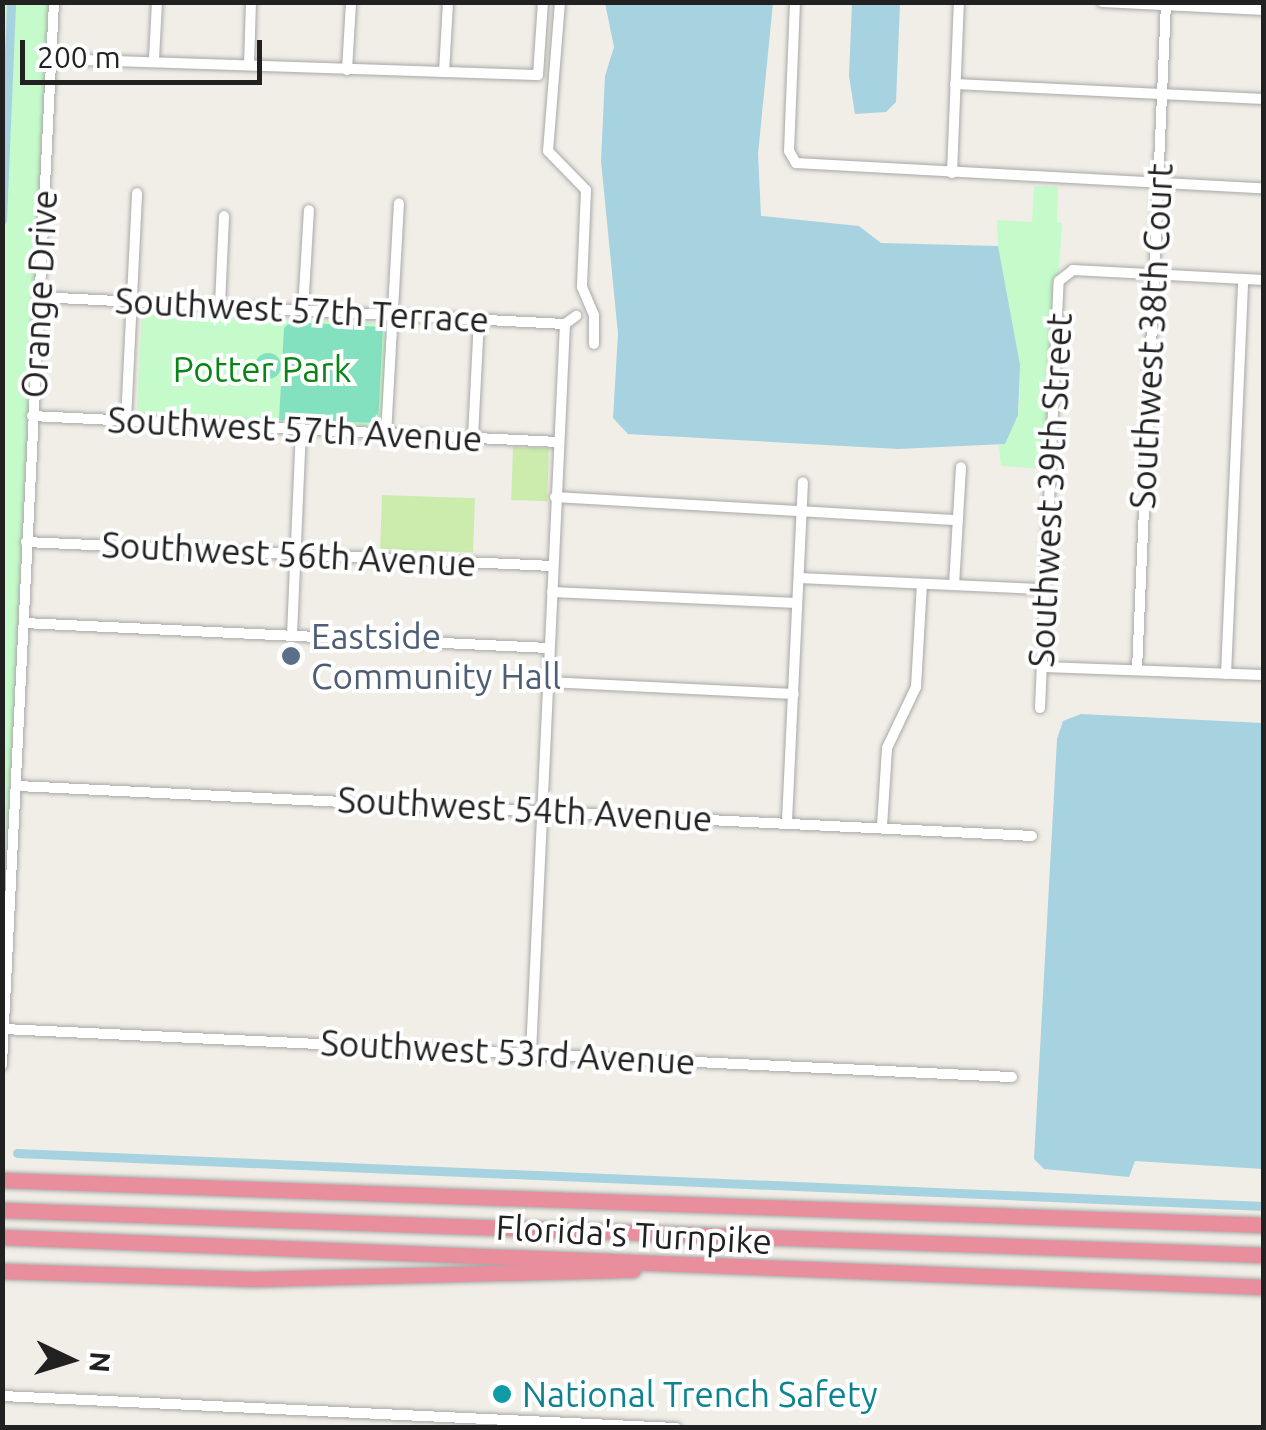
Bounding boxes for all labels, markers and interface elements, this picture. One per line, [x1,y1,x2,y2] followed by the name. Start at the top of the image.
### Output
[25,20,268,82] scale bar
[37,40,121,74] text: 200 m
[1121,162,1181,510] street label: Southwest 38th Court
[13,189,65,399] street label: Orange Drive
[114,279,490,341] street label: Southwest 57th Terrace
[1020,312,1080,668] street label: Southwest 39th Street
[173,348,351,390] park label: Potter Park
[107,398,483,460] street label: Southwest 57th Avenue
[101,523,477,585] street label: Southwest 56th Avenue
[311,615,561,697] place label: Eastside Community Hall
[280,645,302,667] marker: Eastside Community Hall
[337,778,713,840] street label: Southwest 54th Avenue
[320,1021,696,1083] street label: Southwest 53rd Avenue
[495,1206,773,1262] street label: Florida's Turnpike
[20,1310,120,1410] north arrow
[84,1351,117,1374] text: N
[522,1373,878,1415] place label: National Trench Safety
[491,1383,513,1405] marker: National Trench Safety

